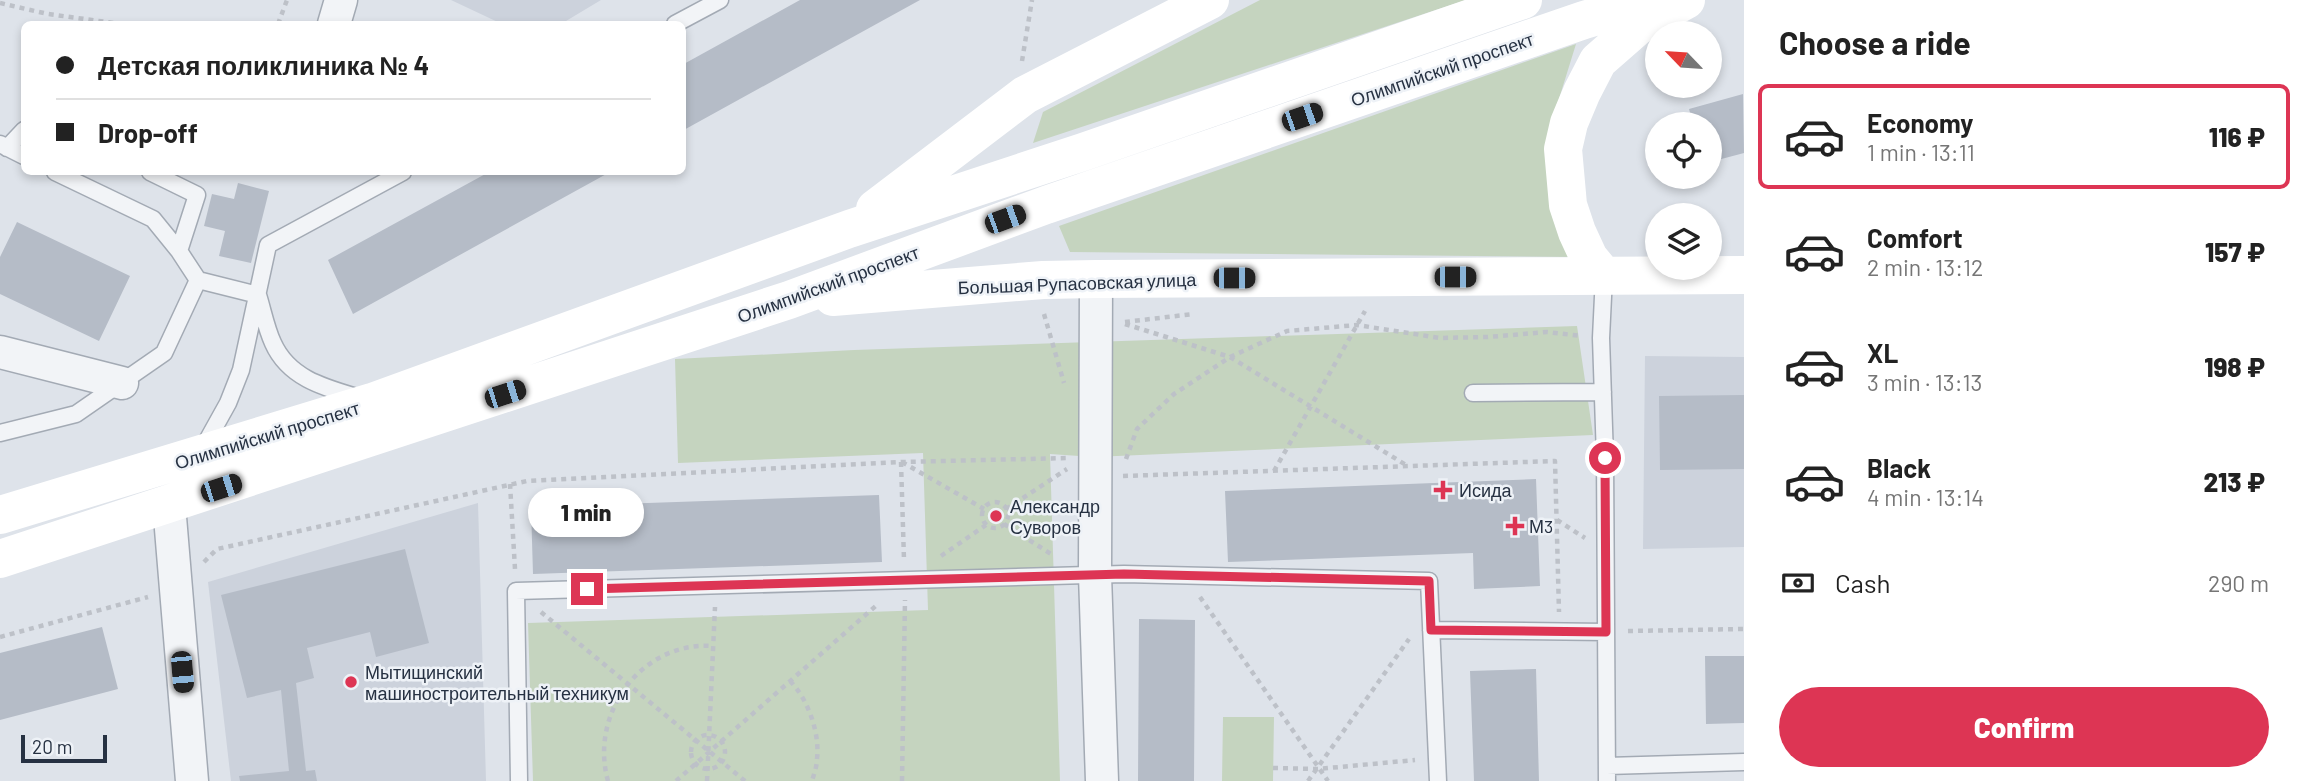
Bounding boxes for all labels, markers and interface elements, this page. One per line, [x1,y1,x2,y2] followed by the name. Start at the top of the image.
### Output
[1645,21,1722,98] north arrow
[1645,21,1722,280] map controls
[1779,23,1971,61] text: Choose a ride
[1348,27,1536,111] street label: Олимпийский проспект
[98,49,429,80] text: Детская поликлиника № 4
[1279,100,1326,134] car
[1783,105,1846,168] icon: car
[1867,107,1973,138] text: Economy
[1645,112,1722,189] button: locate
[98,117,198,148] text: Drop-off
[2209,121,2265,152] text: 116 ₽
[1867,138,1975,166] text: 1 min · 13:11
[982,202,1029,236] car
[1645,203,1722,280] button: layers
[1783,220,1846,283] icon: car
[1867,222,1963,253] text: Comfort
[2205,236,2265,267] text: 157 ₽
[734,241,922,327] street label: Олимпийский проспект
[1867,253,1983,281] text: 2 min · 13:12
[1435,267,1477,288] car
[957,268,1198,298] street label: Большая Рупасовская улица
[1214,268,1256,289] car
[1783,335,1846,398] icon: car
[1867,337,1898,368] text: XL
[2204,351,2265,382] text: 198 ₽
[1867,368,1982,396] text: 3 min · 13:13
[482,378,529,410] car
[172,396,362,474] street label: Олимпийский проспект
[1589,442,1621,474] route start
[1783,450,1846,513] icon: car
[1867,452,1931,483] text: Black
[2203,466,2265,497] text: 213 ₽
[198,472,245,504] car
[1459,479,1512,501] place label: Исида
[1433,480,1453,500] marker: Исида
[1867,483,1984,511] text: 4 min · 13:14
[529,488,645,536] callout: 1 min
[1010,495,1100,538] place label: Александр Суворов
[561,498,611,526] text: 1 min
[988,508,1004,524] marker: Александр Суворов
[1529,515,1553,537] place label: М3
[1507,518,1523,534] marker: М3
[1779,564,1817,602] icon: cash
[1835,567,1890,598] text: Cash
[2208,569,2269,597] text: 290 m
[571,573,603,605] route end
[170,650,195,694] car
[365,661,629,704] place label: Мытищинский машиностроительный техникум
[343,674,359,690] marker: Мытищинский машиностроительный техникум
[1779,687,2269,767] button: Confirm
[21,732,107,764] scale bar
[32,735,72,758] text: 20 m

